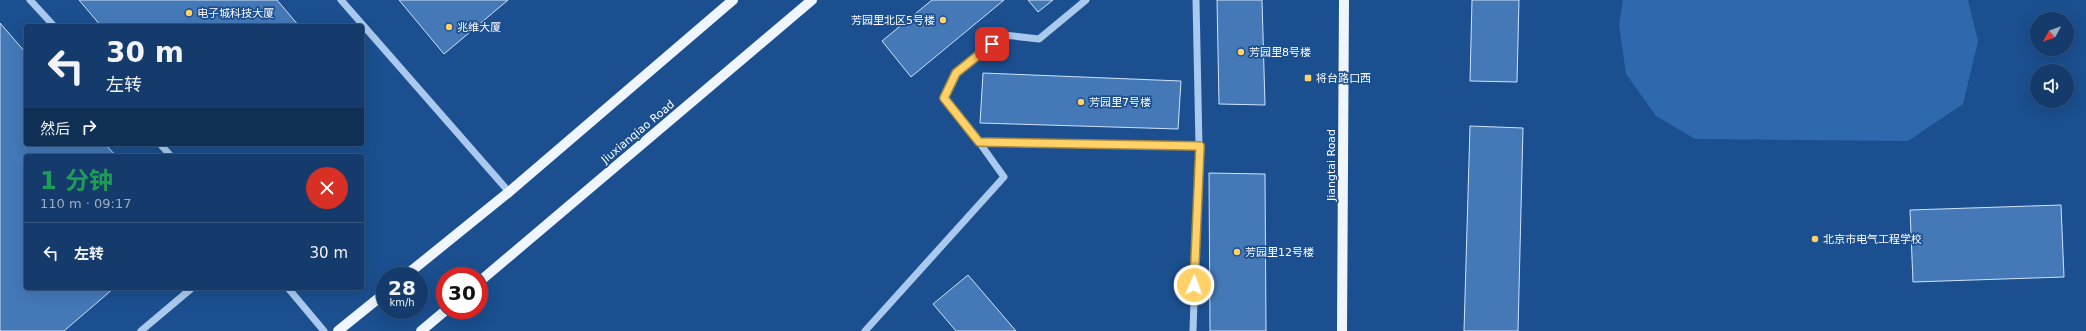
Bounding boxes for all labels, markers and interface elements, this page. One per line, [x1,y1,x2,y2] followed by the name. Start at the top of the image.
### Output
[197,7,274,20] place label: 电子城科技大厦
[184,8,194,18] marker: 电子城科技大厦
[2030,12,2074,56] north arrow
[2030,12,2074,108] map controls
[851,14,935,27] place label: 芳园里北区5号楼
[938,15,948,25] marker: 芳园里北区5号楼
[457,21,501,34] place label: 兆维大厦
[444,22,454,32] marker: 兆维大厦
[975,27,1009,61] pin
[981,33,1003,55] icon: arrive
[106,36,184,69] text: 30 m
[40,40,92,92] icon: left
[1249,46,1311,59] place label: 芳园里8号楼
[1236,47,1246,57] marker: 芳园里8号楼
[2030,64,2074,108] button: sound
[1316,72,1371,85] place label: 将台路口西
[1303,73,1313,83] marker: 将台路口西
[106,74,142,95] text: 左转
[1089,96,1151,109] place label: 芳园里7号楼
[1076,97,1086,107] marker: 芳园里7号楼
[598,98,677,167] street label: Jiuxianqiao Road
[78,116,100,138] icon: right
[40,120,70,138] text: 然后
[1325,129,1338,202] street label: Jiangtai Road
[40,167,113,195] text: 1 分钟
[306,167,348,209] button: close
[40,196,131,211] text: 110 m · 09:17
[1823,233,1922,246] place label: 北京市电气工程学校
[1810,234,1820,244] marker: 北京市电气工程学校
[40,242,62,264] icon: left
[310,244,348,262] text: 30 m
[74,245,104,263] text: 左转
[1245,246,1314,259] place label: 芳园里12号楼
[1232,247,1242,257] marker: 芳园里12号楼
[1173,264,1215,306] position arrow
[436,267,488,319] speed limit sign: 30
[388,276,416,300] text: 28
[389,297,415,308] text: km/h

